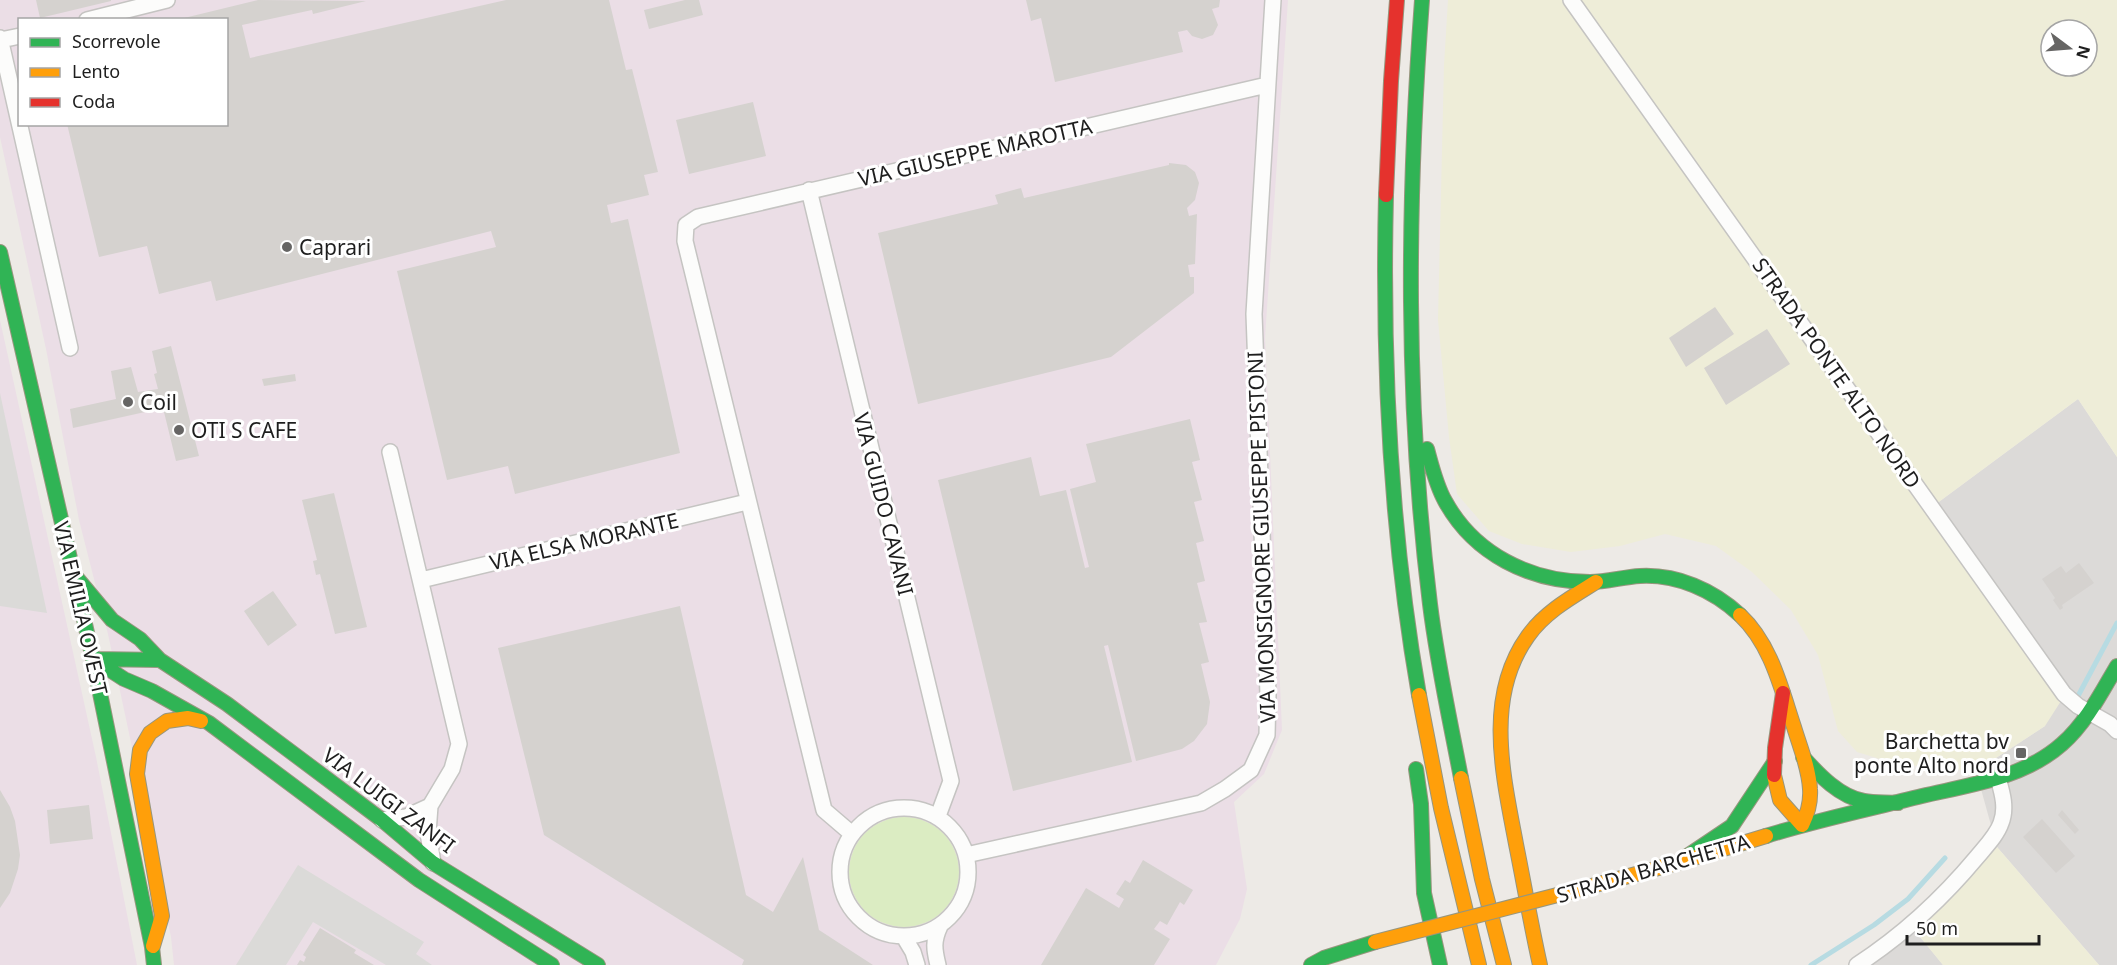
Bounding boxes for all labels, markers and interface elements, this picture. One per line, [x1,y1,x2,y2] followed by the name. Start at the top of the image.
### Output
[18,18,228,126] legend
[2039,18,2099,78] north arrow
[72,29,161,53] text: Scorrevole
[2071,43,2096,61] text: N
[72,59,120,83] text: Lento
[72,89,115,113] text: Coda
[855,111,1095,193] street label: VIA GIUSEPPE MAROTTA
[299,233,371,261] place label: Caprari
[280,240,294,254] marker: Caprari
[1747,252,1927,494] street label: STRADA PONTE ALTO NORD
[1241,351,1281,723] street label: VIA MONSIGNORE GIUSEPPE PISTONI
[140,388,177,416] place label: Coil
[121,395,135,409] marker: Coil
[848,410,920,598] street label: VIA GUIDO CAVANI
[191,416,297,444] place label: OTI S CAFE
[172,423,186,437] marker: OTI S CAFE
[487,506,681,576] street label: VIA ELSA MORANTE
[47,519,115,698] street label: VIA EMILIA OVEST
[1854,727,2009,779] place label: Barchetta bv ponte Alto nord
[317,741,461,859] street label: VIA LUIGI ZANFI
[2014,746,2028,760] marker: Barchetta bv ponte Alto nord
[1553,827,1753,909] street label: STRADA BARCHETTA
[1907,908,2039,946] scale bar
[1916,916,1958,940] text: 50 m

